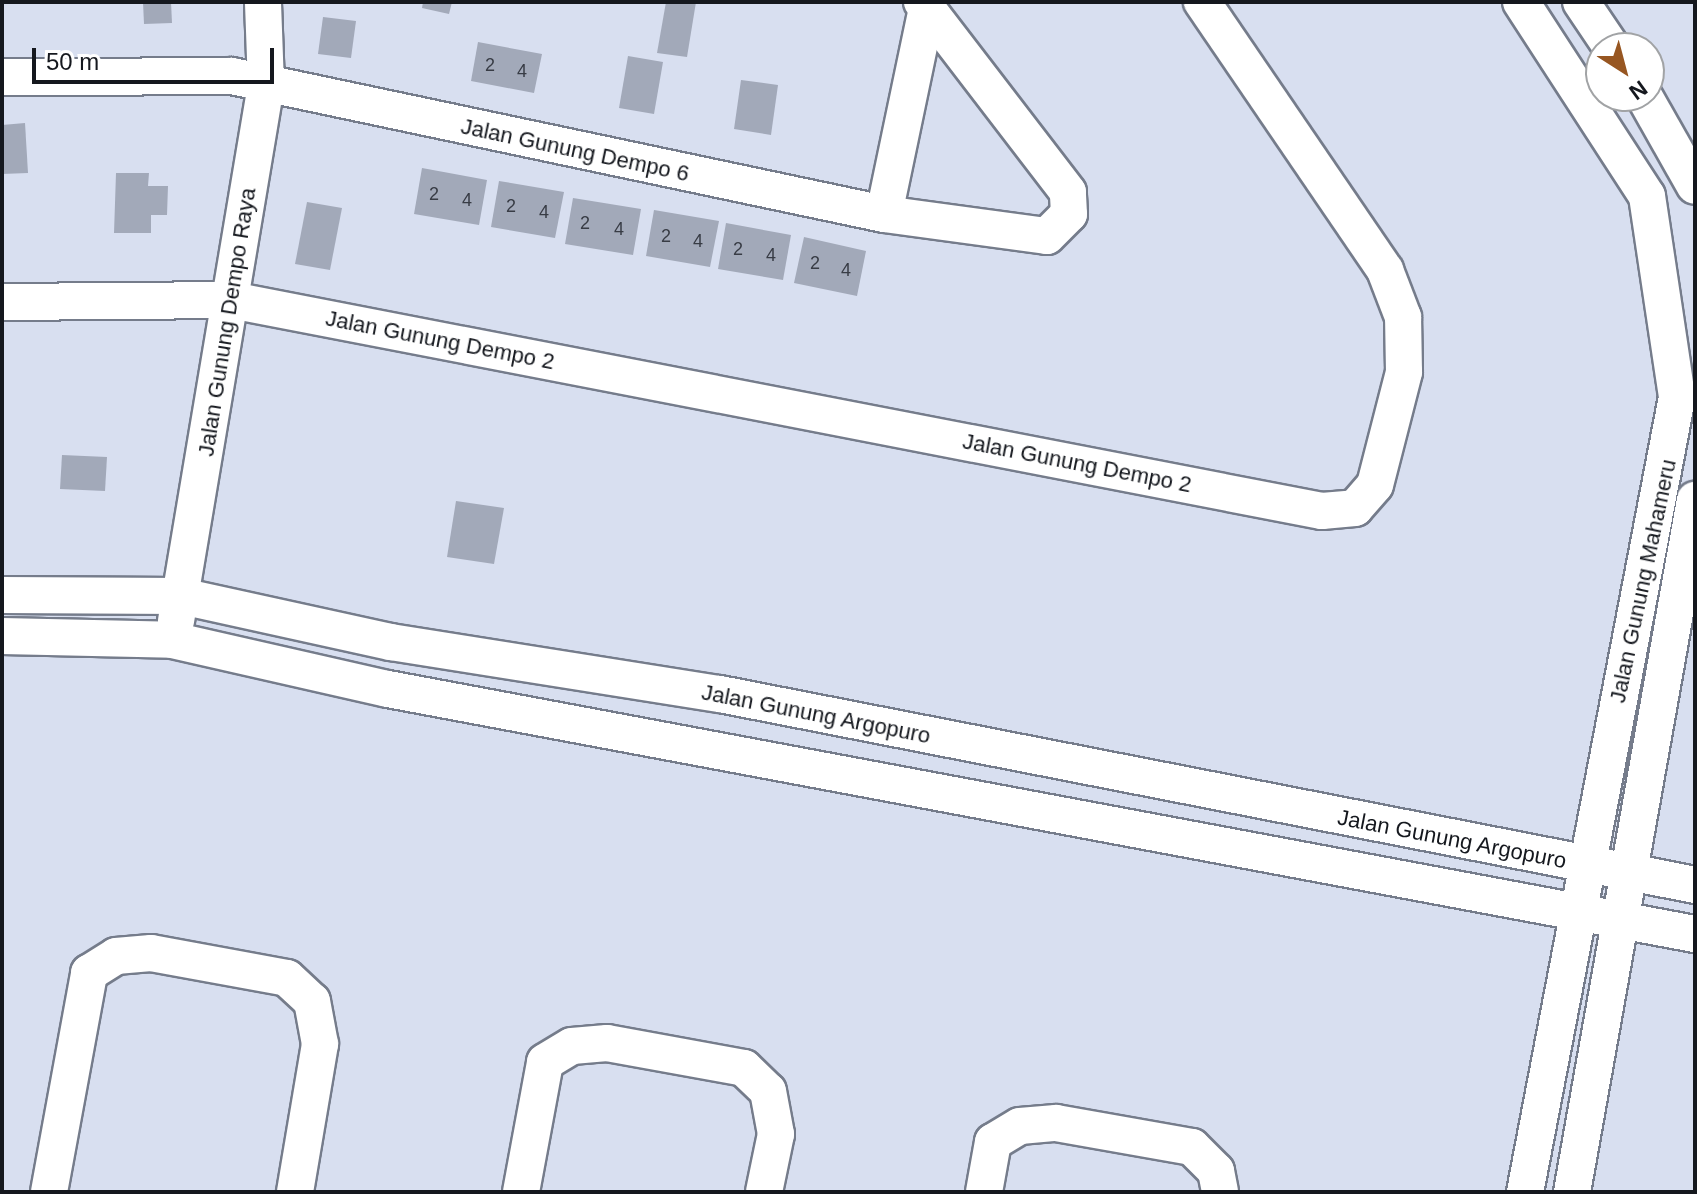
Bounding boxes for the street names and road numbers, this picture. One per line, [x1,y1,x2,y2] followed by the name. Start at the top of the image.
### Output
[459,113,691,187] street label: Jalan Gunung Dempo 6
[193,186,261,458] street label: Jalan Gunung Dempo Raya
[323,305,557,375] street label: Jalan Gunung Dempo 2
[960,428,1194,498] street label: Jalan Gunung Dempo 2
[1604,457,1682,705] street label: Jalan Gunung Mahameru
[699,679,933,749] street label: Jalan Gunung Argopuro
[1335,804,1569,874] street label: Jalan Gunung Argopuro

